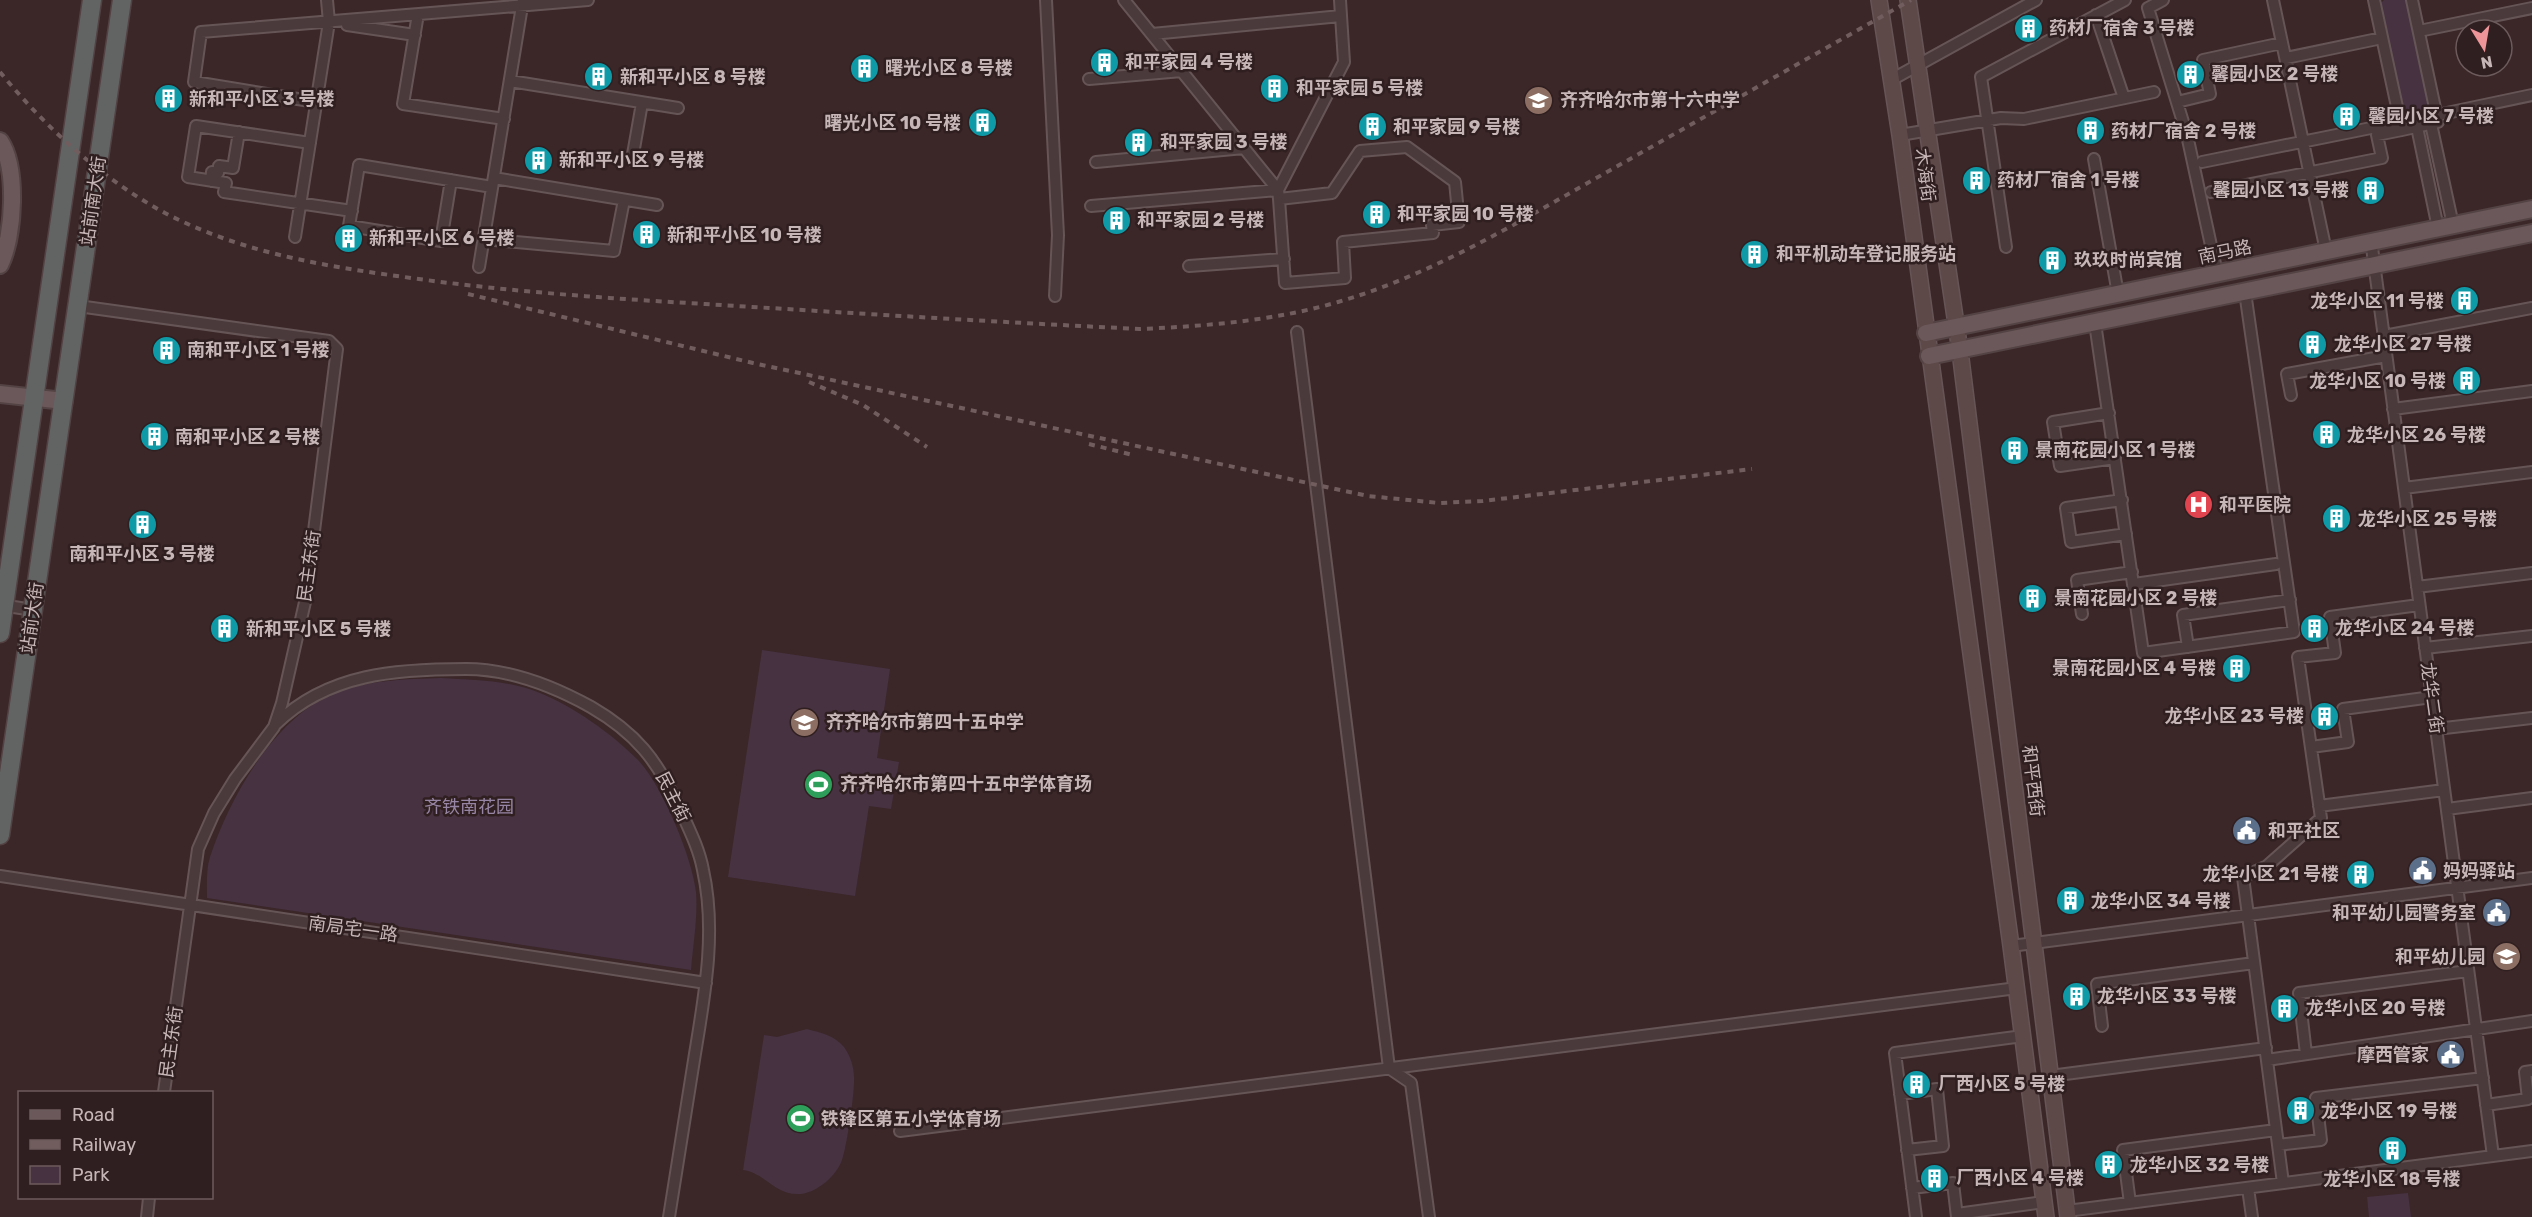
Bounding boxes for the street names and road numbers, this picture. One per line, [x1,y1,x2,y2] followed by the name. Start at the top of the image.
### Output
[1910,147,1940,203] street label: 木海街
[76,155,110,247] street label: 站前南大街
[2196,236,2254,268] street label: 南马路
[293,529,325,603] street label: 民主东街
[16,581,48,655] street label: 站前大街
[2416,661,2448,735] street label: 龙华二街
[2018,744,2048,818] street label: 和平西街
[651,768,695,826] street label: 民主街
[307,912,399,946] street label: 南局宅一路
[155,1005,187,1079] street label: 民主东街

